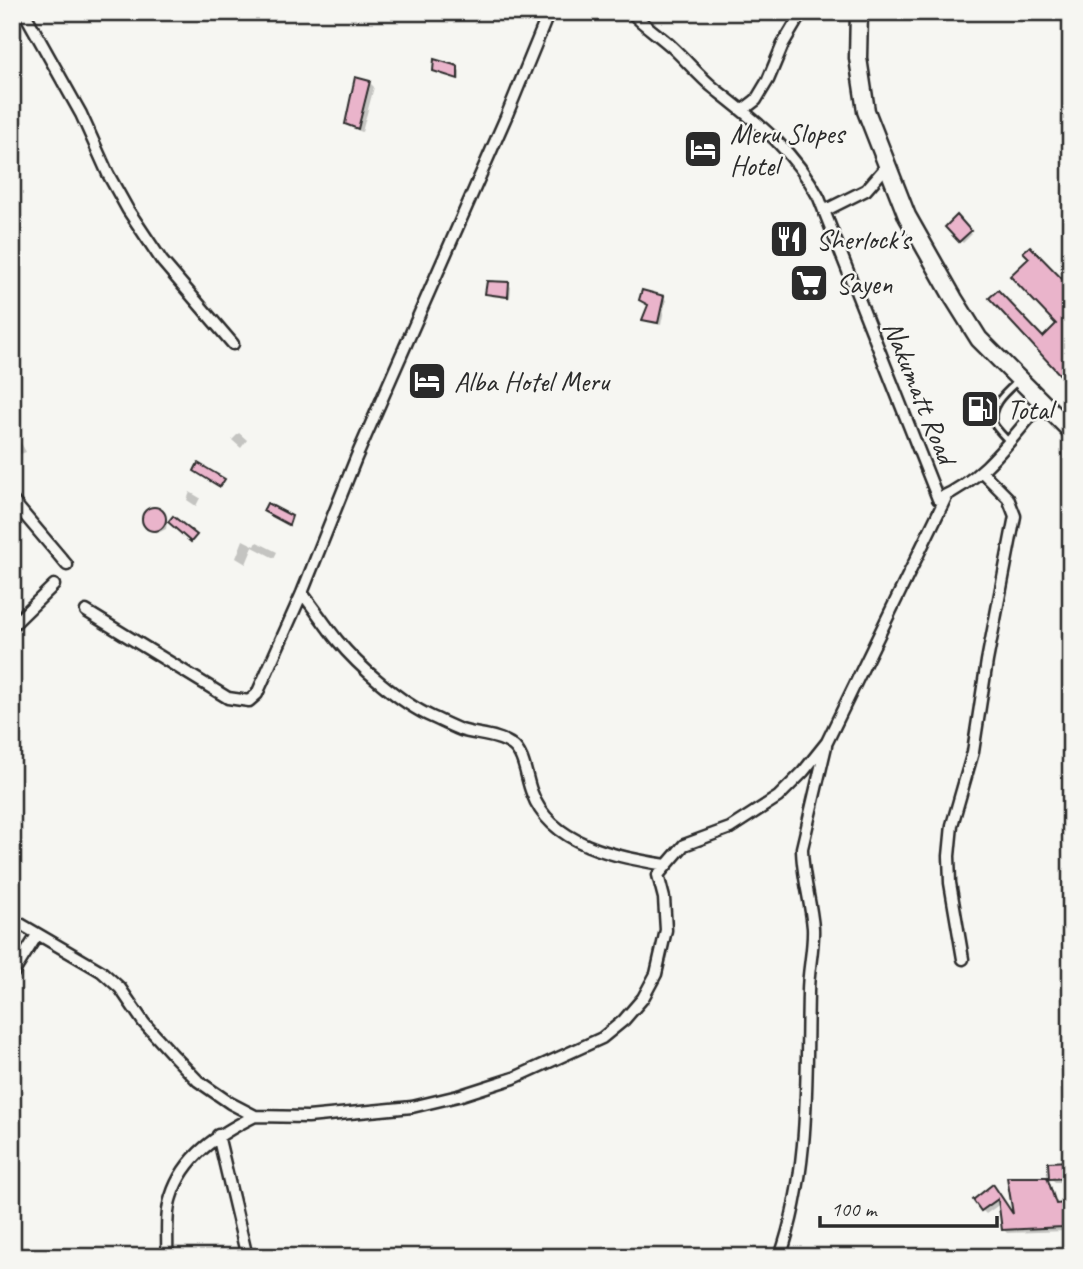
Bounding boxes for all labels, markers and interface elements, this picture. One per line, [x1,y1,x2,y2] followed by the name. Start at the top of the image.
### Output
[730,116,846,183] place label: Meru Slopes Hotel
[682,128,724,170] hotel icon: Meru Slopes Hotel
[768,218,810,260] restaurant icon: Sherlock's
[816,222,912,257] place label: Sherlock's
[788,262,830,304] supermarket icon: Sayen
[836,266,893,301] place label: Sayen
[876,316,966,472] street label: Nakumatt Road
[406,360,448,402] hotel icon: Alba Hotel Meru
[454,364,611,399] place label: Alba Hotel Meru
[959,388,1001,430] fuel station icon: Total
[1007,392,1058,427] place label: Total
[820,1185,997,1229] scale bar
[831,1196,878,1222] text: 100 m

